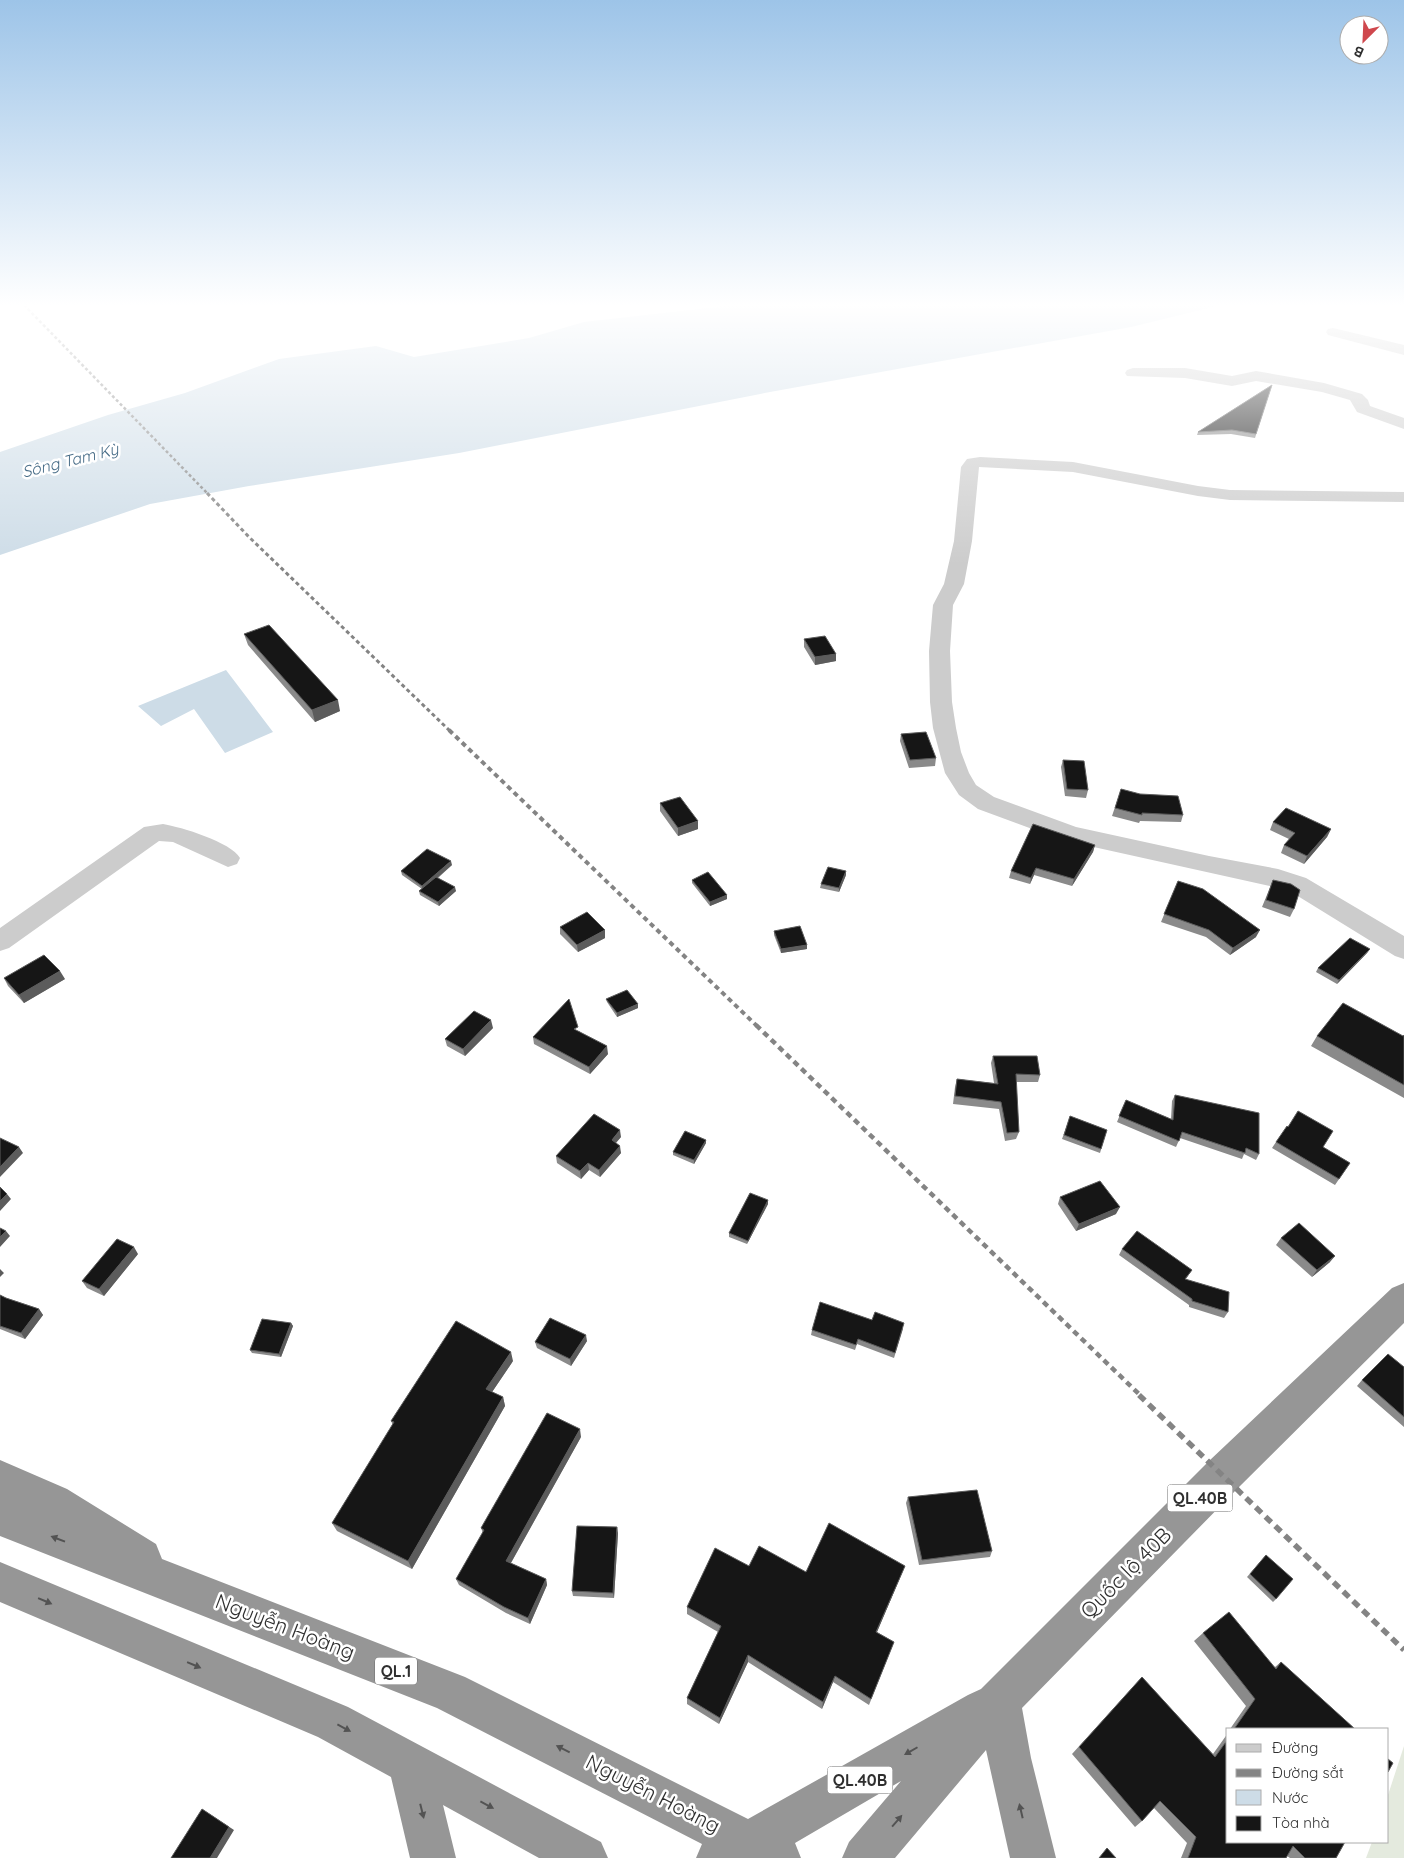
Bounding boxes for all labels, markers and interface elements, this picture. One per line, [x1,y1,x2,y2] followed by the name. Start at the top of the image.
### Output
[1339,15,1389,65] north arrow
[1351,42,1367,62] text: B
[20,438,121,482] water label: Sông Tam Kỳ
[1168,1485,1232,1512] road number: QL.40B
[1074,1521,1176,1623] street label: Quốc lộ 40B
[51,1534,65,1542] one-way arrow
[212,1587,359,1665] street label: Nguyễn Hoàng
[38,1597,53,1605] one-way arrow
[375,1658,417,1684] road number: QL.1
[187,1661,201,1669] one-way arrow
[337,1724,351,1732] one-way arrow
[1226,1728,1389,1843] legend
[1272,1738,1318,1757] text: Đường
[556,1744,570,1752] one-way arrow
[904,1747,919,1755] one-way arrow
[582,1748,725,1838] street label: Nguyễn Hoàng
[1272,1763,1344,1782] text: Đường sắt
[828,1766,892,1794] road number: QL.40B
[1272,1788,1309,1807] text: Nước
[480,1801,494,1809] one-way arrow
[418,1803,426,1818] one-way arrow
[1017,1803,1025,1818] one-way arrow
[1272,1813,1330,1832] text: Tòa nhà
[891,1815,902,1827] one-way arrow

